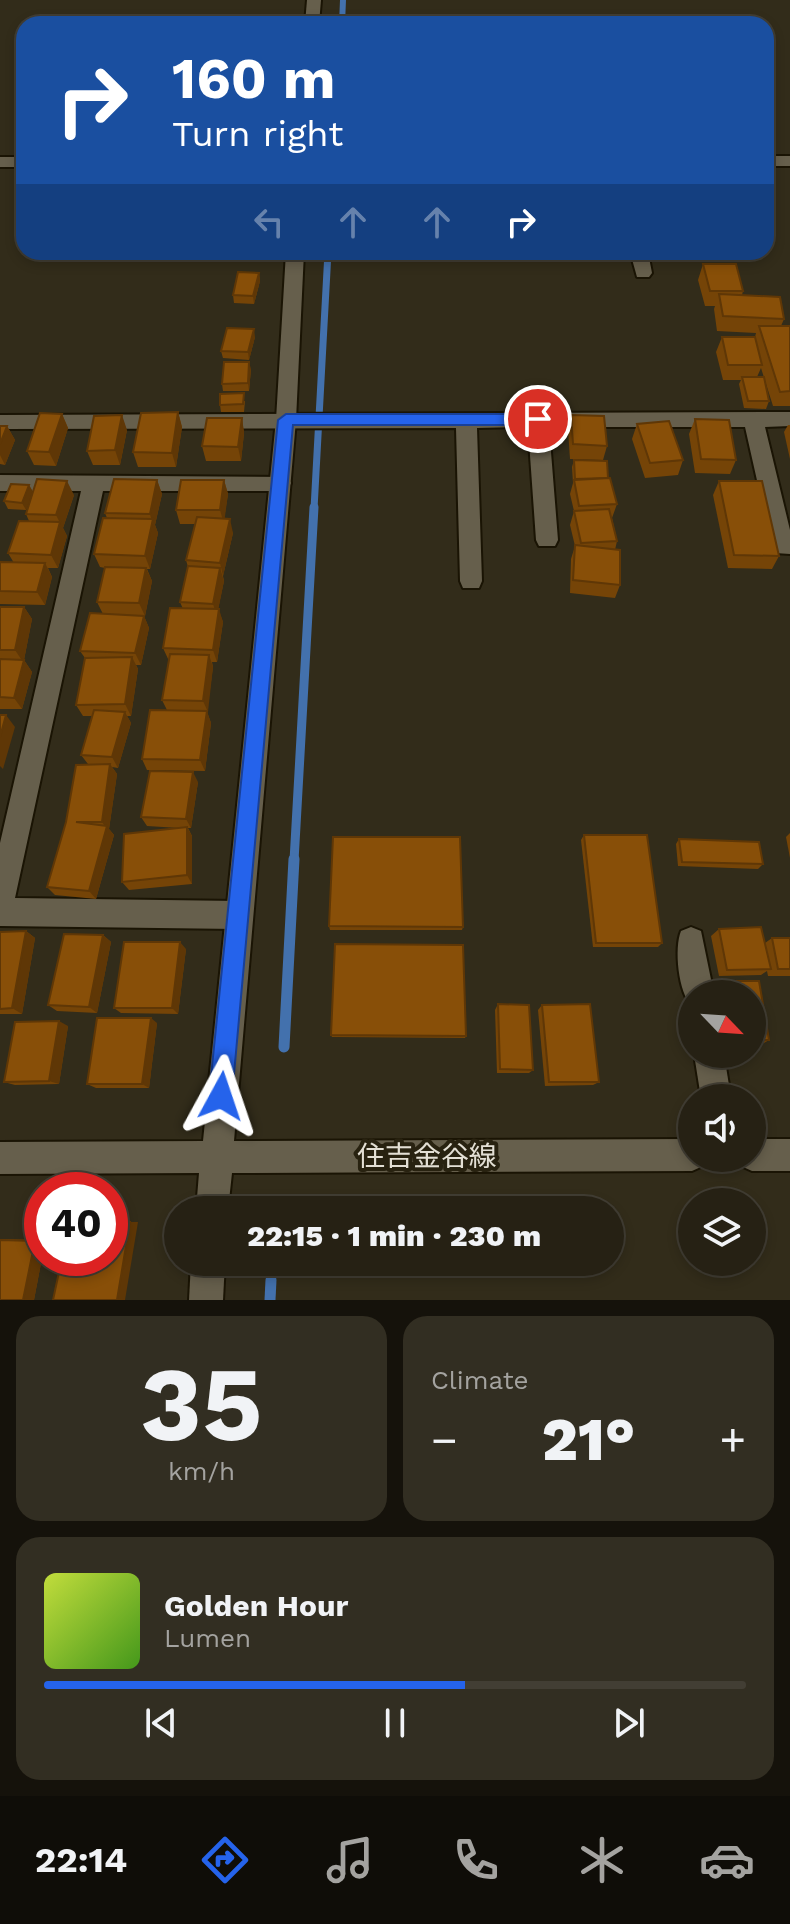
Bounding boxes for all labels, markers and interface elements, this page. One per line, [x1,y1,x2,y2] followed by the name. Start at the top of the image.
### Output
[172,46,335,112] text: 160 m
[40,48,144,152] icon: right
[172,113,343,155] text: Turn right
[247,200,291,244] icon: left
[331,200,375,244] icon: ahead
[415,200,459,244] icon: ahead
[499,200,543,244] icon: right
[504,385,572,453] pin
[516,397,560,441] icon: arrive
[678,980,766,1068] north arrow
[678,980,766,1276] map controls
[179,1054,263,1138] position arrow
[678,1084,766,1172] button: sound
[357,1140,497,1173] street label: 住吉金谷線
[24,1172,128,1276] speed limit sign: 40
[678,1188,766,1276] button: layers
[247,1218,541,1253] text: 22:15 · 1 min · 230 m
[140,1343,263,1465] text: 35
[431,1365,529,1395] text: Climate
[542,1404,635,1475] text: 21°
[431,1414,458,1466] text: −
[719,1414,746,1466] text: +
[168,1456,235,1486] text: km/h
[164,1588,348,1623] text: Golden Hour
[164,1623,251,1653] text: Lumen
[139,1701,183,1745] icon: previous
[373,1701,417,1745] icon: pause
[607,1701,651,1745] icon: next
[197,1832,253,1888] icon: directions
[322,1832,378,1888] icon: music
[448,1832,504,1888] icon: phone
[574,1832,630,1888] icon: climate
[699,1832,755,1888] icon: car
[35,1839,127,1881] text: 22:14

